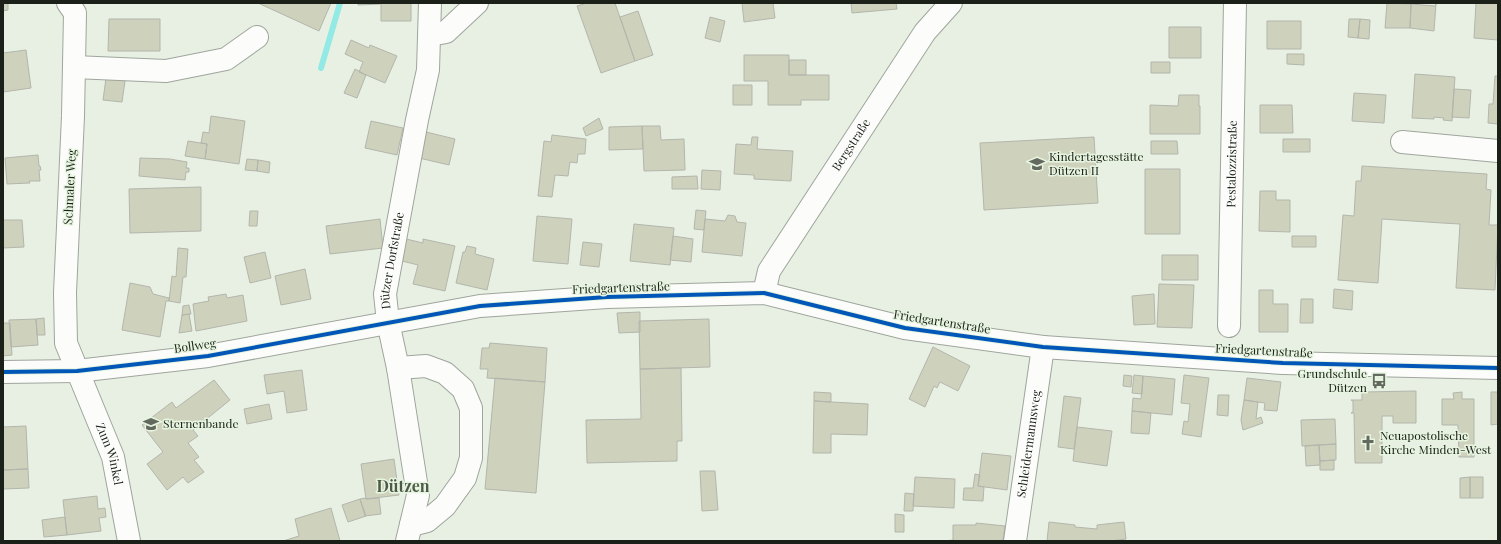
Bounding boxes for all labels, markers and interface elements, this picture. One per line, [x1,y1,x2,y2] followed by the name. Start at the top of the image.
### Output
[828,115,873,174] street label: Bergstraße
[1222,120,1240,208] street label: Pestalozzistraße
[59,148,79,225] street label: Schmaler Weg
[1049,148,1143,178] place label: Kindertagesstätte Dützen II
[1028,155,1046,173] school or university icon: Kindertagesstätte Dützen II
[376,211,407,310] street label: Dützer Dorfstraße
[572,277,670,297] street label: Friedgartenstraße
[893,305,992,337] street label: Friedgartenstraße
[173,334,218,356] street label: Bollweg
[1215,339,1313,361] street label: Friedgartenstraße
[1298,365,1367,395] place label: Grundschule Dützen
[1370,372,1388,390] bus stop icon: Grundschule Dützen
[1012,388,1044,499] street label: Schleidermannsweg
[142,415,160,433] school or university icon: Sternenbande
[163,415,238,431] place label: Sternenbande
[93,420,127,487] street label: Zum Winkel
[1380,427,1492,457] place label: Neuapostolische Kirche Minden-West
[1359,434,1377,452] church icon: Neuapostolische Kirche Minden-West
[376,475,430,496] district label: Dützen

